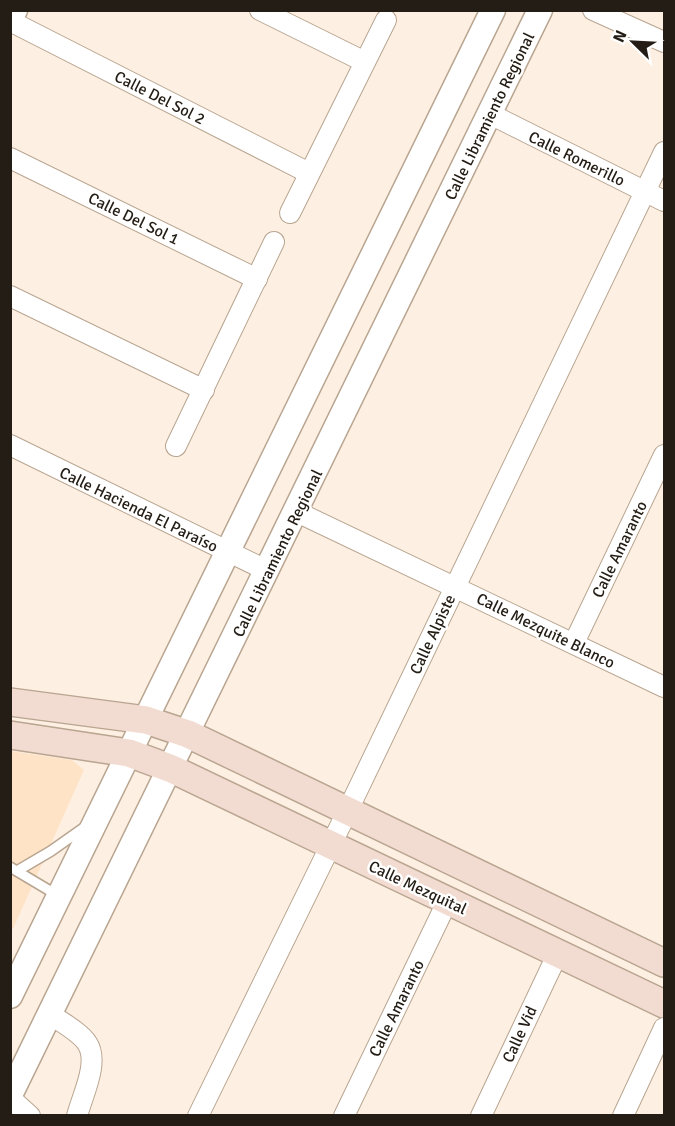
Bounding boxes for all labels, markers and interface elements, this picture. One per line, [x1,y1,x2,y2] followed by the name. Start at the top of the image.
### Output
[603,12,663,72] north arrow
[609,27,632,45] text: N
[441,29,539,204] street label: Calle Libramiento Regional
[111,67,208,129] street label: Calle Del Sol 2
[525,127,628,191] street label: Calle Romerillo
[85,188,182,250] street label: Calle Del Sol 1
[56,463,221,557] street label: Calle Hacienda El Paraíso
[229,466,327,641] street label: Calle Libramiento Regional
[588,498,652,601] street label: Calle Amaranto
[473,589,618,673] street label: Calle Mezquite Blanco
[406,591,460,678] street label: Calle Alpiste
[365,856,470,920] street label: Calle Mezquital
[365,957,429,1060] street label: Calle Amaranto
[498,1003,542,1066] street label: Calle Vid

